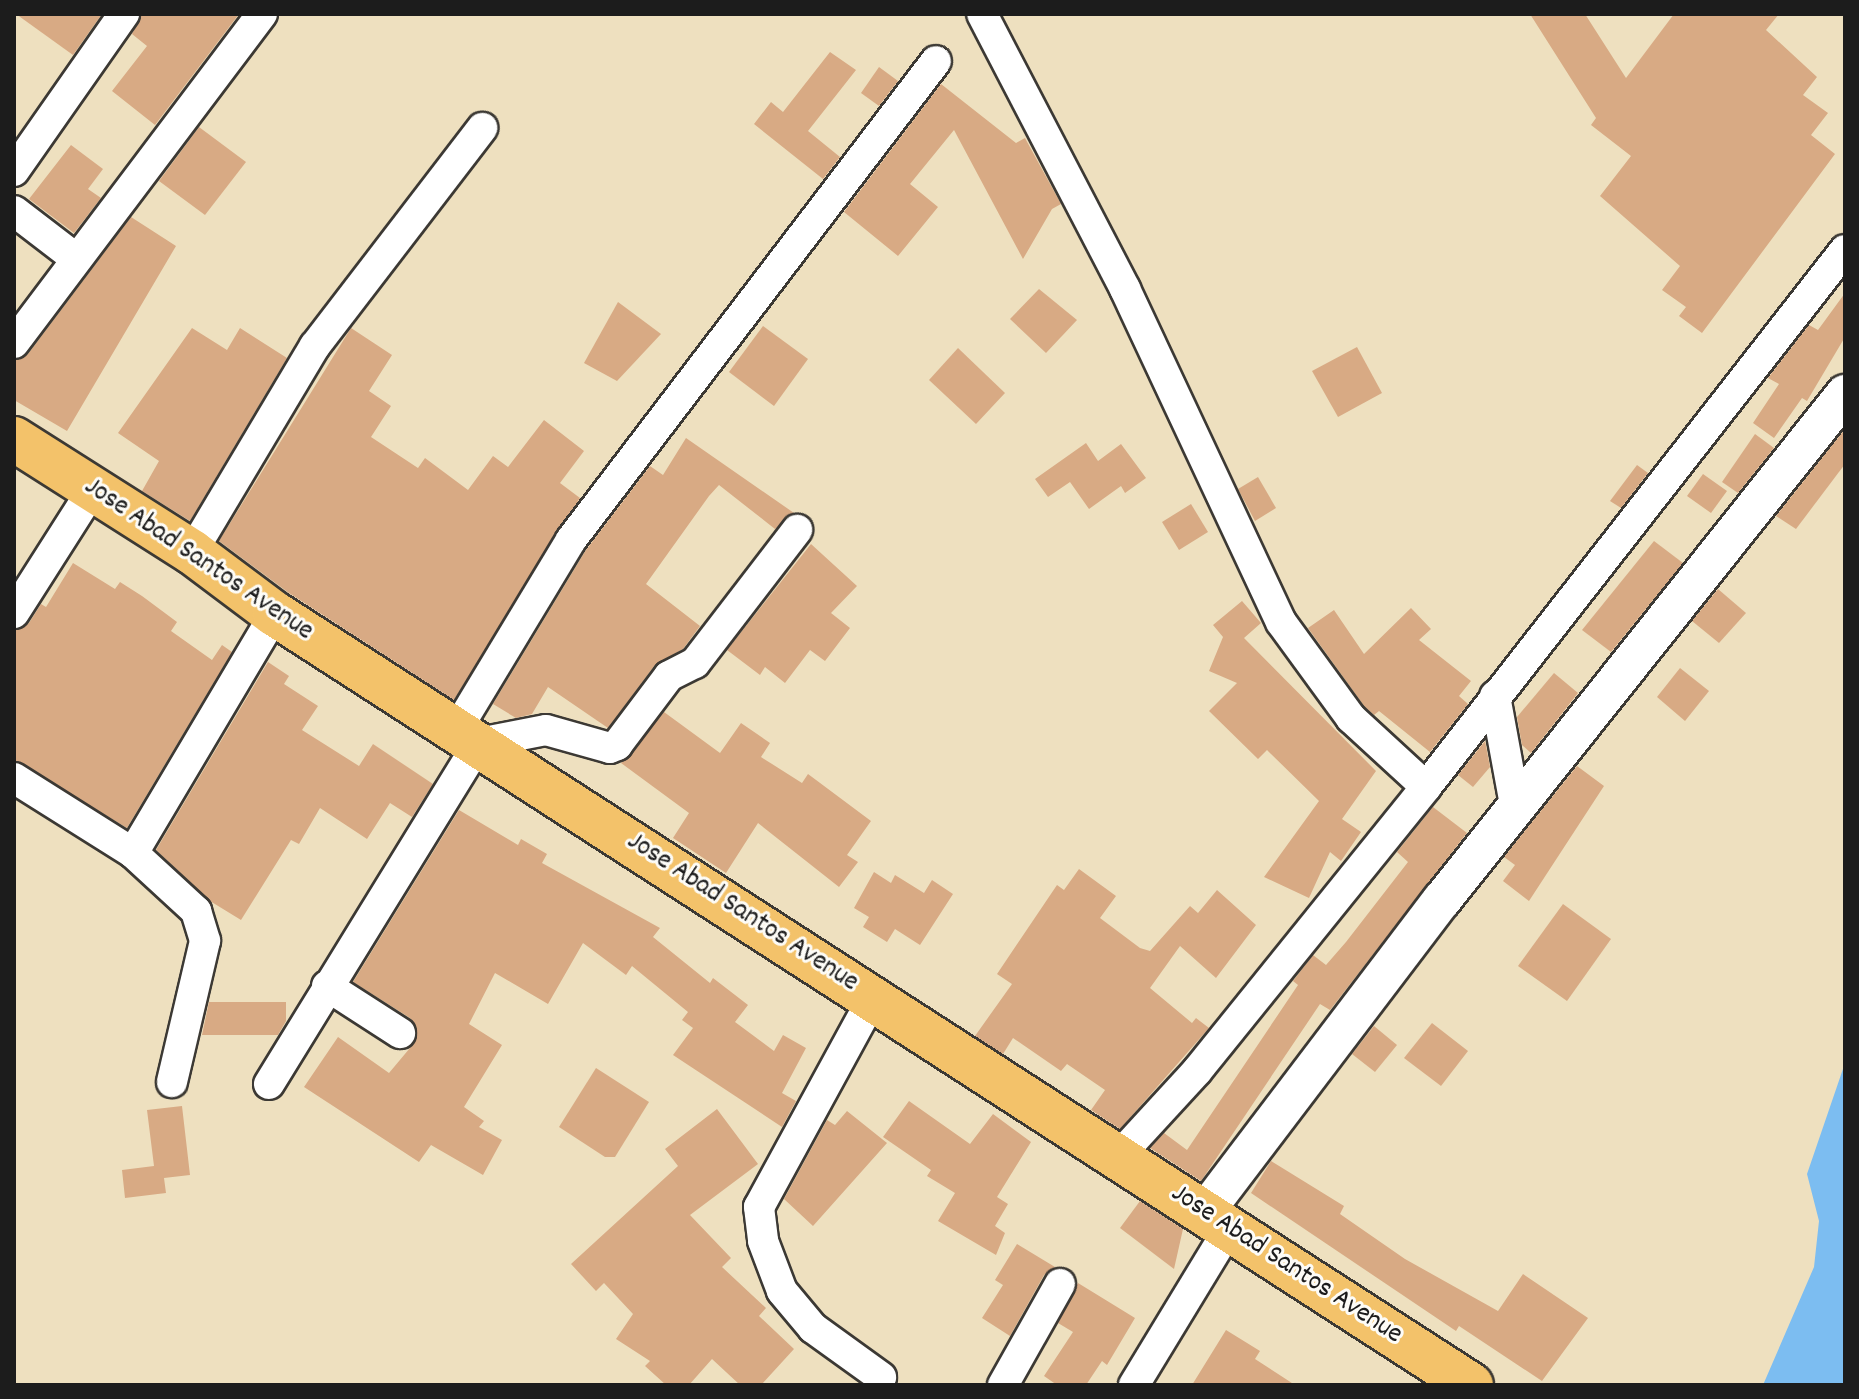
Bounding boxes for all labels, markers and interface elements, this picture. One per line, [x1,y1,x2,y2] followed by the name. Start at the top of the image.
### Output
[77,471,319,649] street label: Jose Abad Santos Avenue
[620,826,864,1000] street label: Jose Abad Santos Avenue
[1164,1178,1408,1352] street label: Jose Abad Santos Avenue

